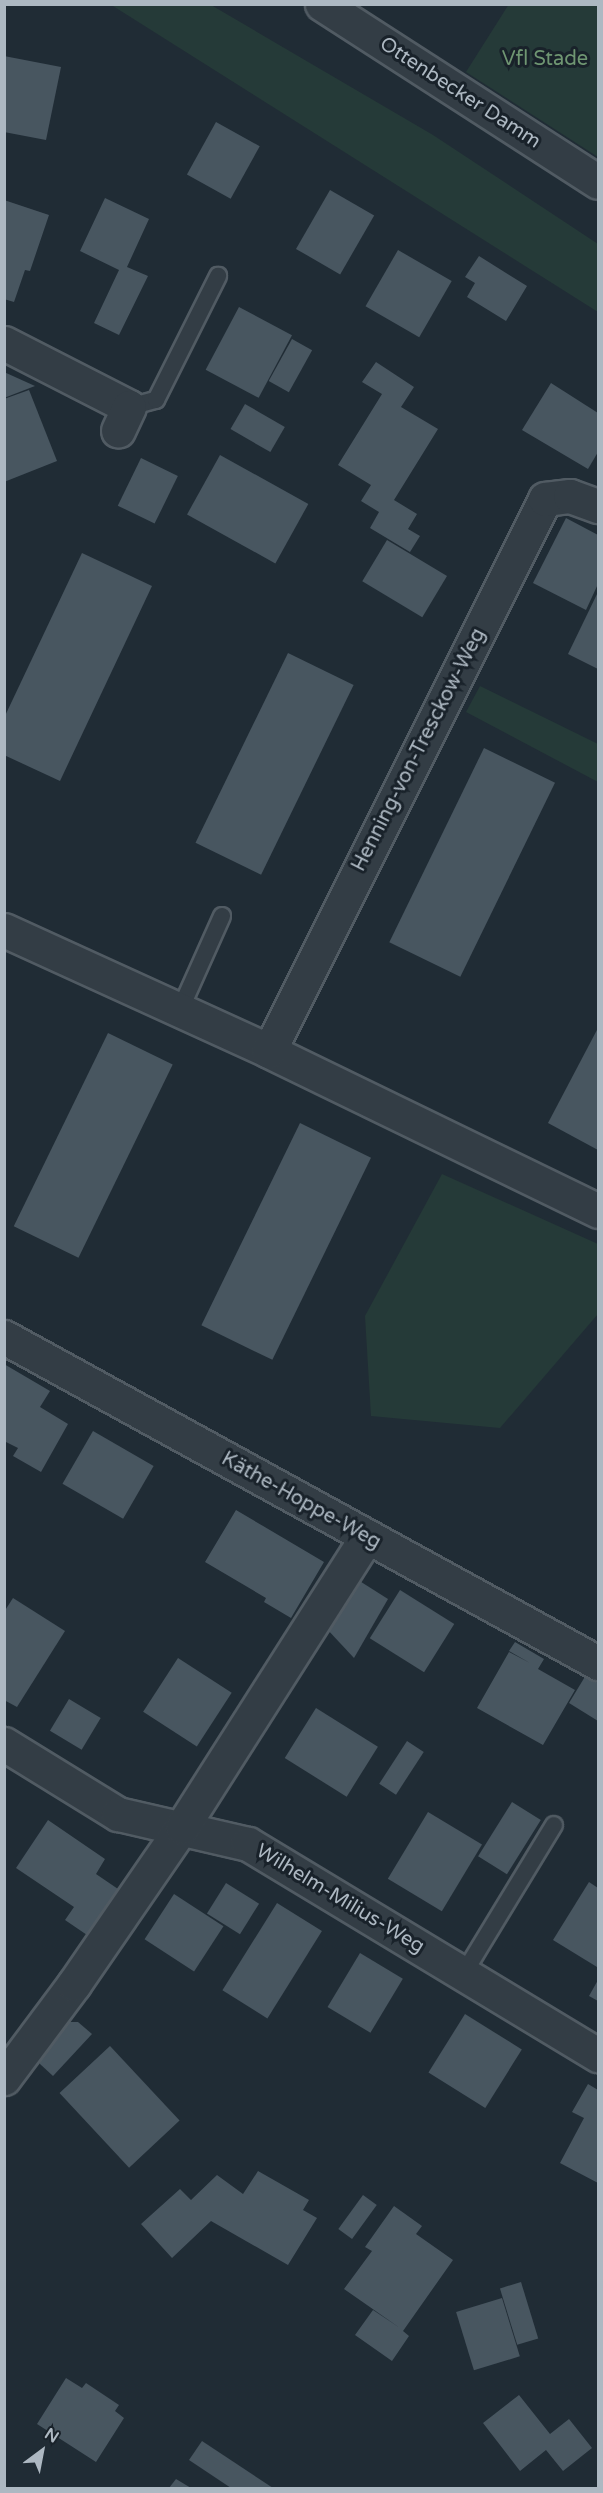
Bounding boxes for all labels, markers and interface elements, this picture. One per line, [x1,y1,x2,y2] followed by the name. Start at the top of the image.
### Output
[375,32,545,154] street label: Ottenbecker Damm
[502,47,588,71] park label: Vfl Stade
[347,624,491,876] street label: Henning-von-Tresckow-Weg
[217,1447,385,1555] street label: Käthe-Hoppe-Weg
[251,1839,429,1959] street label: Wilhelm-Milius-Weg
[12,2421,72,2481] north arrow
[41,2424,62,2448] text: N

